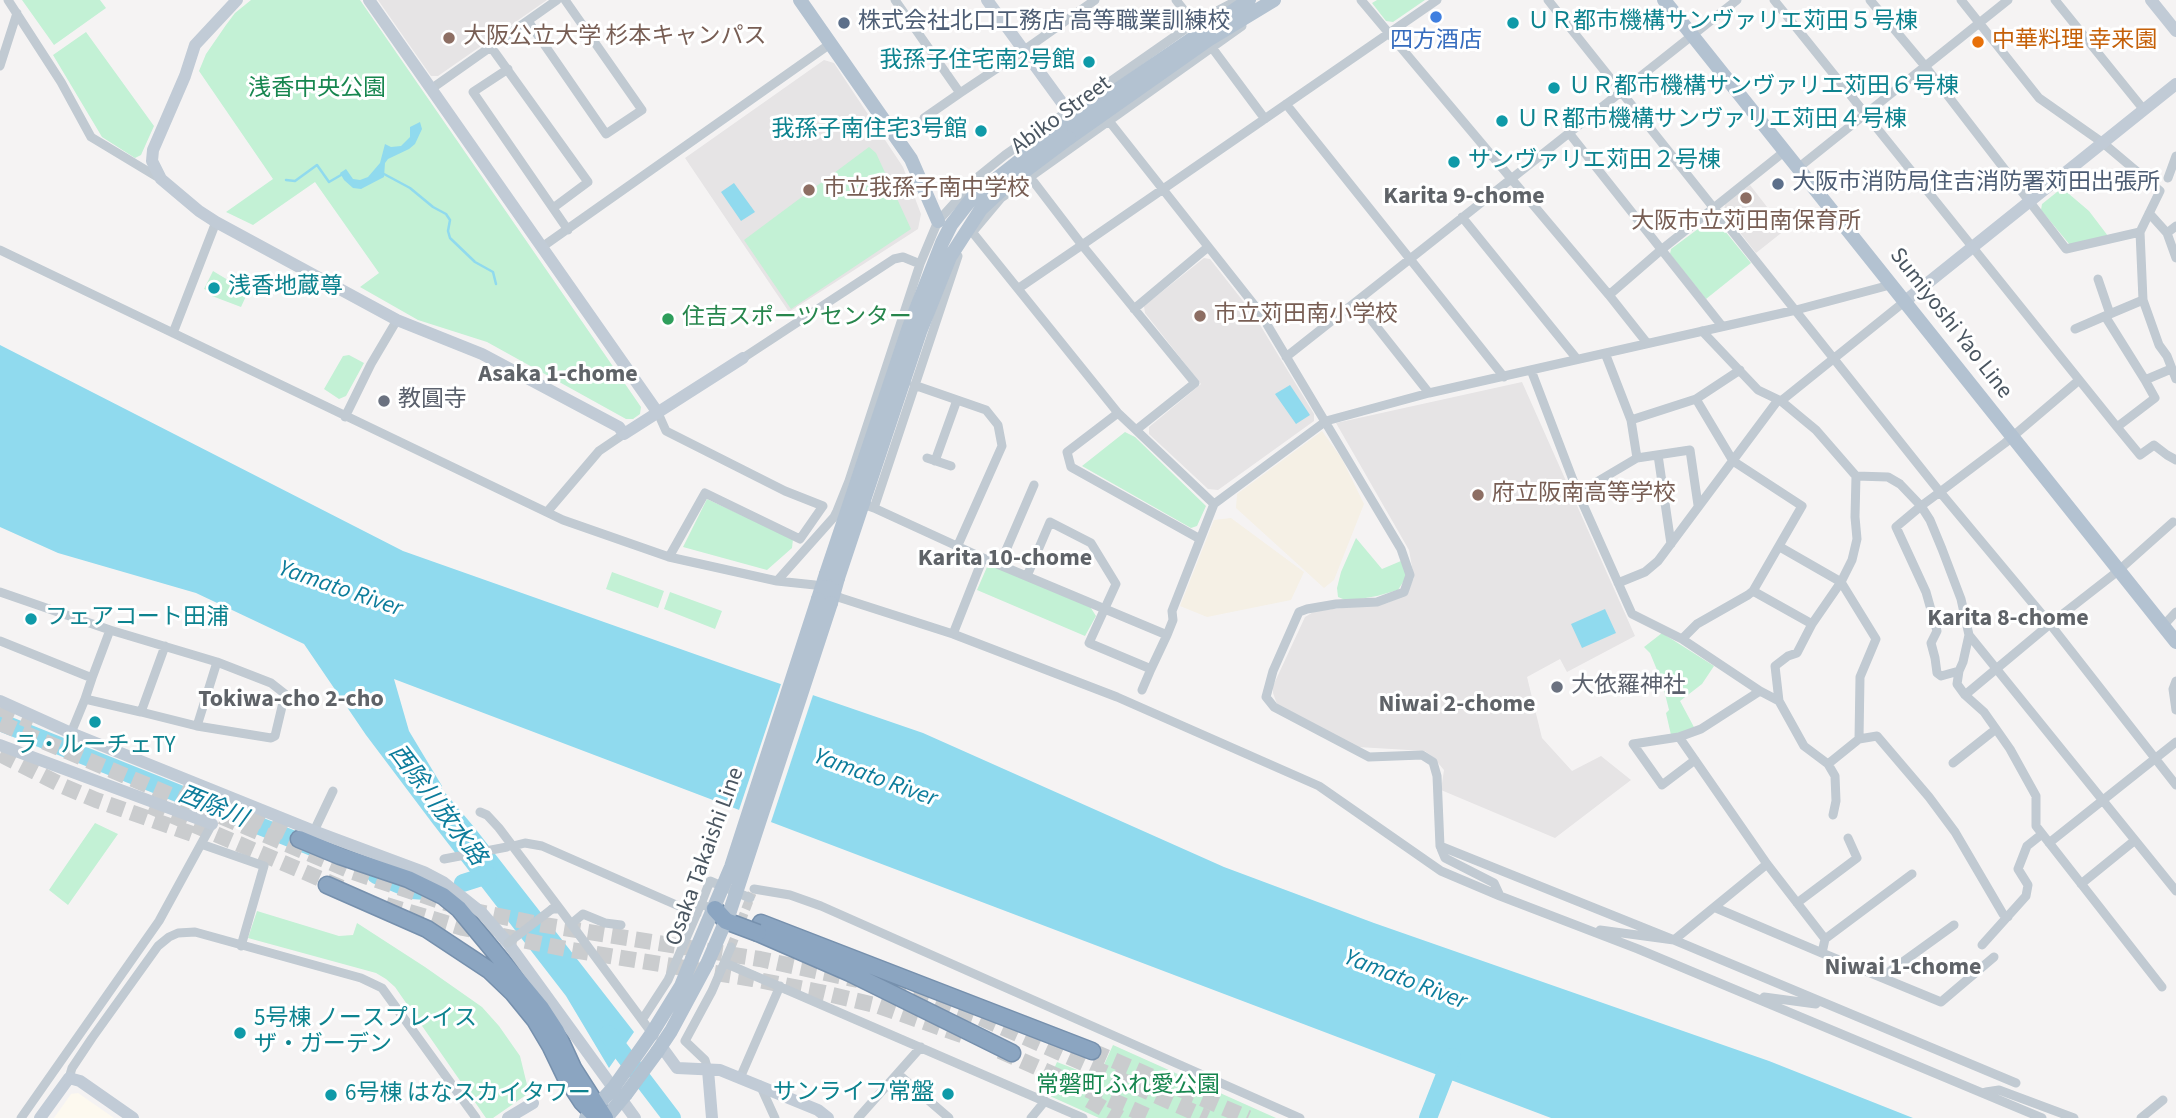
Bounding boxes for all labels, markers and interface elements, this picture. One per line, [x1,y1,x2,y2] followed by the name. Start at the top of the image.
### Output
[858,9,1231,37] place label: 株式会社北口工務店 高等職業訓練校
[1428,9,1444,25] marker: 四方酒店
[1527,9,1918,37] place label: ＵＲ都市機構サンヴァリエ苅田５号棟
[836,15,852,31] marker: 株式会社北口工務店 高等職業訓練校
[1505,15,1521,31] marker: ＵＲ都市機構サンヴァリエ苅田５号棟
[463,24,767,52] place label: 大阪公立大学 杉本キャンパス
[1390,28,1482,56] place label: 四方酒店
[1992,28,2158,56] place label: 中華料理 幸来園
[441,30,457,46] marker: 大阪公立大学 杉本キャンパス
[1970,34,1986,50] marker: 中華料理 幸来園
[880,48,1075,76] place label: 我孫子住宅南2号館
[1081,54,1097,70] marker: 我孫子住宅南2号館
[1007,71,1117,161] street label: Abiko Street
[1568,74,1959,102] place label: ＵＲ都市機構サンヴァリエ苅田６号棟
[248,76,386,104] park label: 浅香中央公園
[1546,80,1562,96] marker: ＵＲ都市機構サンヴァリエ苅田６号棟
[1516,107,1907,135] place label: ＵＲ都市機構サンヴァリエ苅田４号棟
[1494,113,1510,129] marker: ＵＲ都市機構サンヴァリエ苅田４号棟
[772,117,967,145] place label: 我孫子南住宅3号館
[973,123,989,139] marker: 我孫子南住宅3号館
[1468,148,1721,176] place label: サンヴァリエ苅田２号棟
[1446,154,1462,170] marker: サンヴァリエ苅田２号棟
[1792,170,2160,198] place label: 大阪市消防局住吉消防署苅田出張所
[823,176,1030,204] place label: 市立我孫子南中学校
[1770,176,1786,192] marker: 大阪市消防局住吉消防署苅田出張所
[801,182,817,198] marker: 市立我孫子南中学校
[1383,184,1545,212] district label: Karita 9-chome
[1738,190,1754,206] marker: 大阪市立苅田南保育所
[1631,209,1861,237] place label: 大阪市立苅田南保育所
[1883,243,2017,405] street label: Sumiyoshi Yao Line
[228,274,343,302] place label: 浅香地蔵尊
[206,280,222,296] marker: 浅香地蔵尊
[1214,302,1398,330] place label: 市立苅田南小学校
[682,305,912,333] place label: 住吉スポーツセンター
[1192,308,1208,324] marker: 市立苅田南小学校
[660,311,676,327] marker: 住吉スポーツセンター
[478,362,638,390] district label: Asaka 1-chome
[398,387,467,415] place label: 教圓寺
[376,393,392,409] marker: 教圓寺
[1492,481,1676,509] place label: 府立阪南高等学校
[1470,487,1486,503] marker: 府立阪南高等学校
[918,546,1092,574] district label: Karita 10-chome
[274,555,406,625] water label: Yamato River
[45,605,229,633] place label: フェアコート田浦
[1927,606,2089,634] district label: Karita 8-chome
[23,611,39,627] marker: フェアコート田浦
[1571,673,1686,701] place label: 大依羅神社
[1549,679,1565,695] marker: 大依羅神社
[198,687,384,715] district label: Tokiwa-cho 2-cho
[1379,692,1535,720] district label: Niwai 2-chome
[87,714,103,730] marker: ラ・ルーチェTY
[15,733,175,761] place label: ラ・ルーチェTY
[381,740,491,872] water label: 西除川放水路
[809,743,941,815] water label: Yamato River
[661,764,751,950] street label: Osaka Takaishi Line
[173,781,251,835] water label: 西除川
[1340,944,1470,1018] water label: Yamato River
[1825,955,1981,983] district label: Niwai 1-chome
[254,1006,477,1060] place label: 5号棟 ノースプレイス ザ・ガーデン
[232,1025,248,1041] marker: 5号棟 ノースプレイス ザ・ガーデン
[1036,1073,1220,1101] park label: 常磐町ふれ愛公園
[773,1080,934,1108] place label: サンライフ常盤
[345,1081,591,1109] place label: 6号棟 はなスカイタワー
[940,1086,956,1102] marker: サンライフ常盤
[323,1087,339,1103] marker: 6号棟 はなスカイタワー

